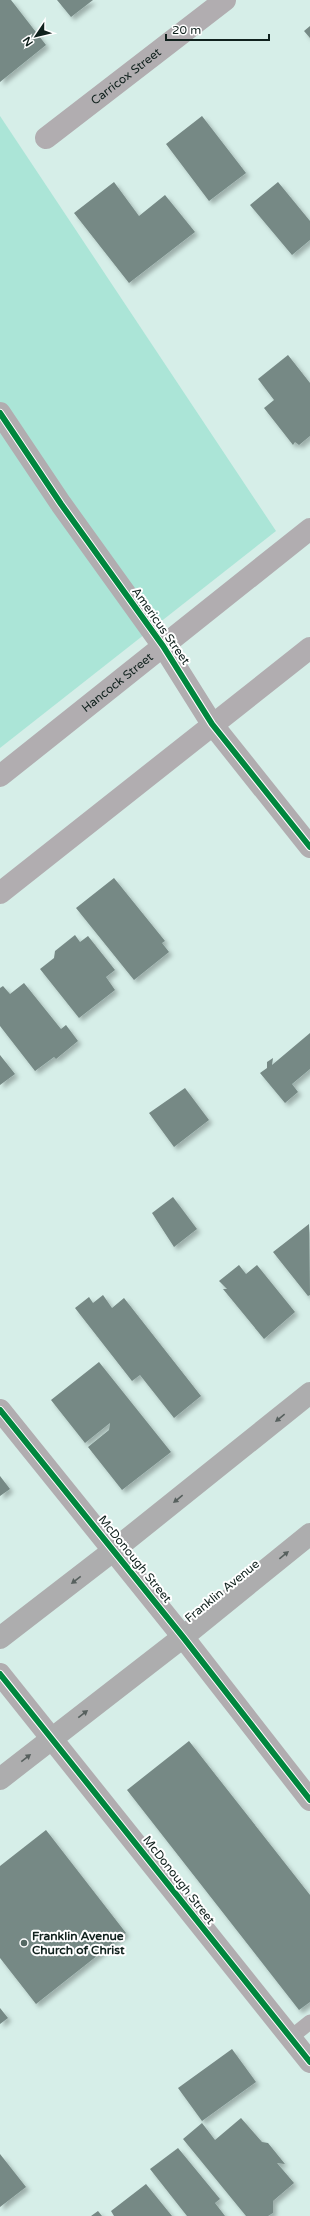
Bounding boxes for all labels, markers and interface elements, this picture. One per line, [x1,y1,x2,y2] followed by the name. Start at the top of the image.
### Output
[16,16,56,56] north arrow
[166,16,269,42] scale bar
[172,23,201,37] text: 20 m
[20,34,36,49] text: N
[88,45,164,108] street label: Carricox Street
[129,585,193,668] street label: Americus Street
[79,650,156,715] street label: Hancock Street
[274,1413,285,1422] one-way arrow
[173,1495,184,1503] one-way arrow
[96,1513,175,1606] street label: McDonough Street
[278,1551,289,1560] one-way arrow
[182,1557,262,1625] street label: Franklin Avenue
[71,1575,82,1584] one-way arrow
[77,1710,88,1718] one-way arrow
[20,1754,31,1763] one-way arrow
[140,1833,218,1927] street label: McDonough Street
[32,1929,125,1957] place label: Franklin Avenue Church of Christ
[19,1938,29,1948] marker: Franklin Avenue Church of Christ

